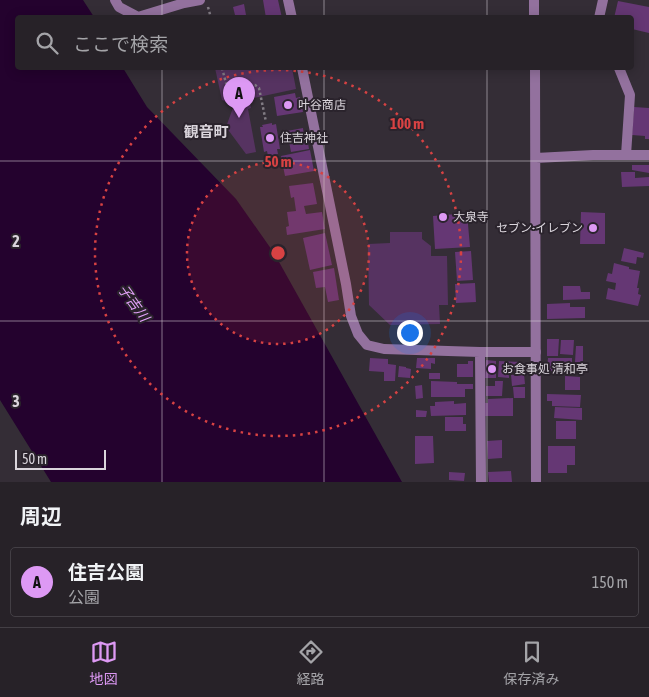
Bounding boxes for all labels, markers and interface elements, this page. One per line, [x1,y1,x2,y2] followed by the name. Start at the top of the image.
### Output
[15,15,634,70] search box
[33,29,61,57] icon: search
[73,33,168,55] text: ここで検索
[223,77,255,118] pin: A
[298,98,346,112] place label: 叶谷商店
[282,99,294,111] marker: 叶谷商店
[390,115,424,132] text: 100 m
[183,123,229,140] district label: 観音町
[280,131,328,145] place label: 住吉神社
[264,132,276,144] marker: 住吉神社
[265,153,292,170] text: 50 m
[453,210,489,224] place label: 大泉寺
[437,211,449,223] marker: 大泉寺
[496,221,583,235] place label: セブン-イレブン
[587,222,599,234] marker: セブン-イレブン
[12,232,20,250] text: 2
[269,244,287,262] centre of rings
[115,281,154,326] water label: 子吉川
[397,320,423,346] your location
[502,362,588,376] place label: お食事処 清和亭
[486,363,498,375] marker: お食事処 清和亭
[12,392,20,410] text: 3
[15,447,106,470] scale bar
[22,451,47,467] text: 50 m
[20,504,62,528] text: 周辺
[68,561,144,583] text: 住吉公園
[33,573,41,591] text: A
[592,573,628,591] text: 150 m
[68,588,100,606] text: 公園
[90,638,118,688] tab: 地図
[297,638,325,688] tab: 経路
[504,638,560,688] tab: 保存済み

